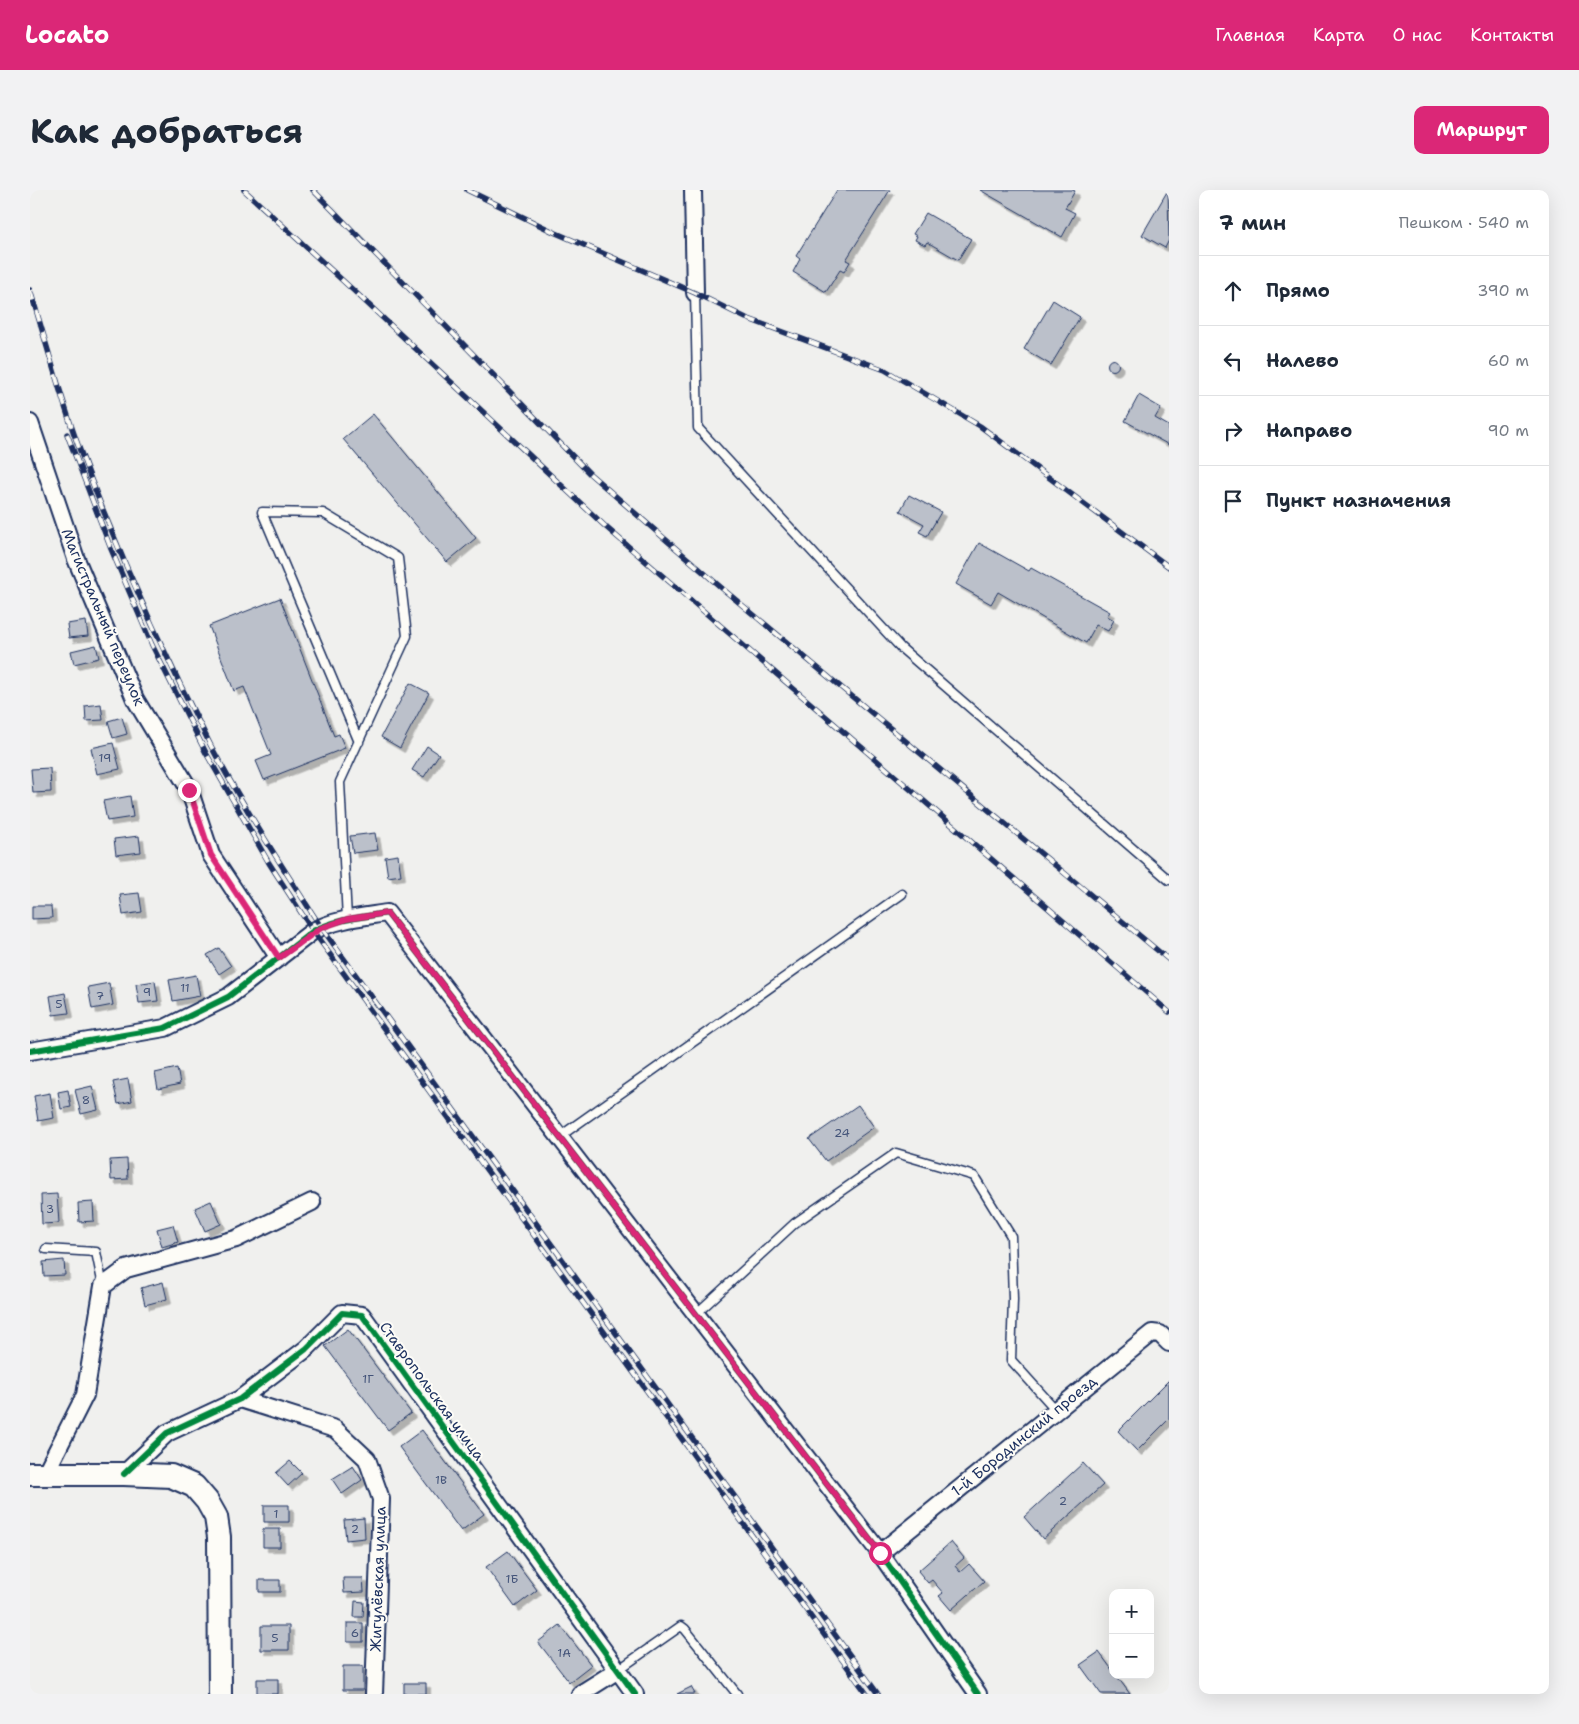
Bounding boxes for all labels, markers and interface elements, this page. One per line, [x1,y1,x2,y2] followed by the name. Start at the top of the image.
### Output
[25,19,109,51] text: Locato
[1215,23,1285,47] text: Главная
[1313,23,1365,47] text: Карта
[1393,23,1442,47] text: О нас
[1470,23,1554,47] text: Контакты
[1414,106,1549,154] button: Маршрут
[30,107,303,154] text: Как добраться
[1219,209,1286,237] text: 7 мин
[1399,212,1529,233] text: Пешком · 540 m
[1219,277,1247,305] icon: ahead
[1266,278,1330,303] text: Прямо
[1477,280,1529,301] text: 390 m
[1219,347,1247,375] icon: left
[1266,348,1339,373] text: Налево
[1488,350,1529,371] text: 60 m
[1219,417,1247,445] icon: right
[1266,418,1352,443] text: Направо
[1488,420,1529,441] text: 90 m
[1219,487,1247,515] icon: arrive
[1266,488,1451,513] text: Пункт назначения
[57,525,149,709] street label: Магистральный переулок
[99,750,111,766] house number: 19
[178,779,201,802] route end
[180,980,190,996] house number: 11
[143,984,151,1000] house number: 9
[96,988,104,1004] house number: 7
[55,996,63,1012] house number: 5
[82,1092,90,1108] house number: 8
[834,1125,850,1141] house number: 24
[46,1201,54,1217] house number: 3
[375,1318,490,1465] street label: Ставропольская улица
[362,1371,374,1387] house number: 1Г
[947,1371,1101,1501] street label: 1-й Бородинский проезд
[435,1472,447,1488] house number: 1В
[1059,1493,1067,1509] house number: 2
[365,1505,391,1652] street label: Жигулёвская улица
[273,1506,279,1522] house number: 1
[351,1521,359,1537] house number: 2
[869,1542,892,1565] route start
[506,1571,519,1587] house number: 1Б
[1109,1589,1154,1679] map controls
[1109,1589,1154,1634] button: +
[351,1625,359,1641] house number: 6
[271,1630,279,1646] house number: 5
[1109,1634,1154,1679] button: −
[557,1645,571,1661] house number: 1А

